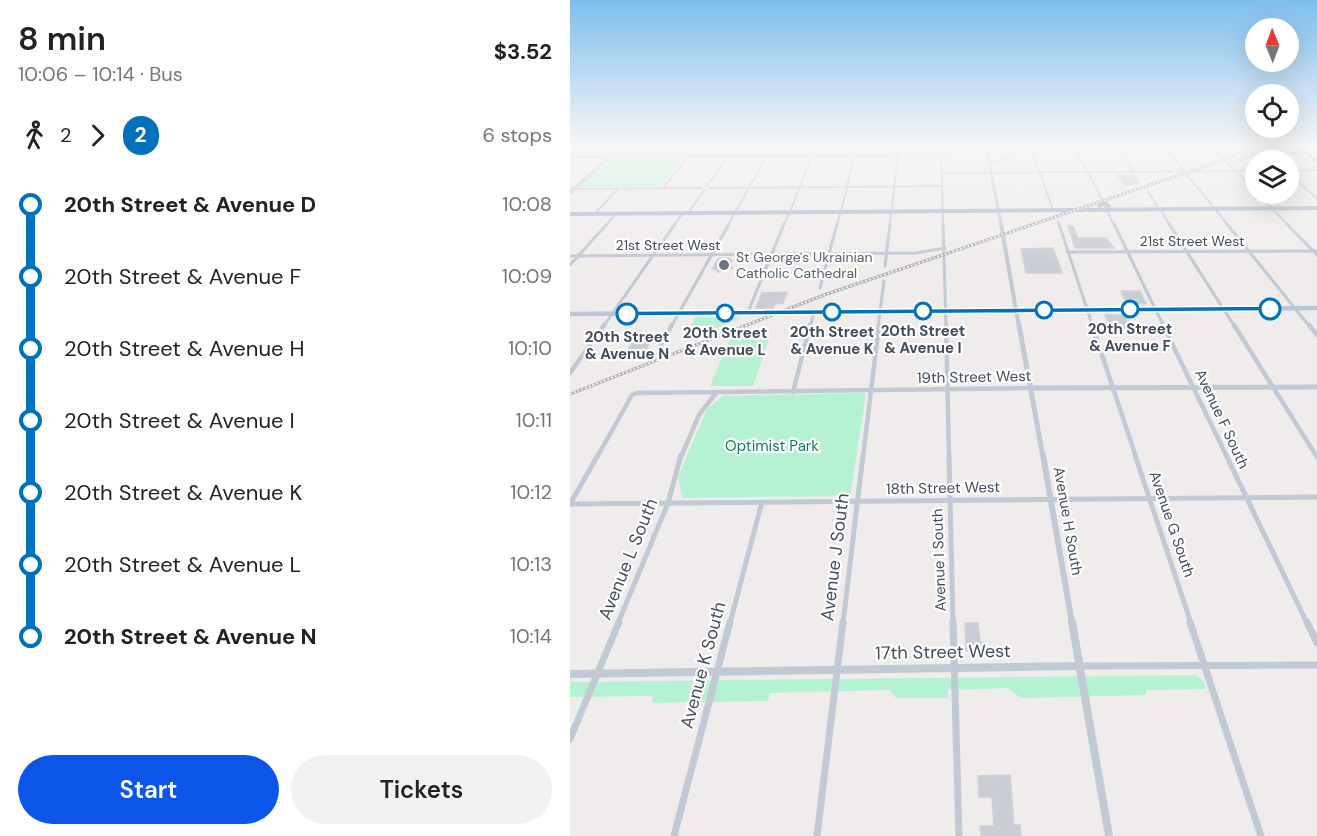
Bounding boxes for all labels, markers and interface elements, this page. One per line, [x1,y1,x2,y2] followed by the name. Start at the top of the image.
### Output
[18,17,106,60] text: 8 min
[1245,18,1299,72] north arrow
[1245,18,1299,204] map controls
[494,37,552,66] text: $3.52
[18,61,183,87] text: 10:06 – 10:14 · Bus
[1245,84,1299,138] button: locate
[18,119,51,152] icon: walk
[81,119,114,152] icon: forward
[135,121,147,149] text: 2
[60,122,72,148] text: 2
[483,122,552,148] text: 6 stops
[1245,150,1299,204] button: layers
[64,190,316,219] text: 20th Street & Avenue D
[502,191,552,217] text: 10:08
[1140,232,1244,250] street label: 21st Street West
[616,236,720,254] street label: 21st Street West
[736,248,873,282] place label: St George's Ukrainian Catholic Cathedral
[717,258,731,272] marker: St George's Ukrainian Catholic Cathedral
[64,262,301,291] text: 20th Street & Avenue F
[502,263,552,289] text: 10:09
[1259,298,1281,320] unlabelled marker
[1121,300,1139,318] marker: 20th Street & Avenue F
[1035,301,1053,319] unlabelled marker
[914,302,932,320] marker: 20th Street & Avenue I
[616,303,638,325] marker: 20th Street & Avenue N
[823,303,841,321] marker: 20th Street & Avenue K
[716,304,734,322] marker: 20th Street & Avenue L
[1088,319,1172,356] place label: 20th Street & Avenue F
[881,321,965,358] place label: 20th Street & Avenue I
[790,322,874,359] place label: 20th Street & Avenue K
[683,323,767,360] place label: 20th Street & Avenue L
[585,327,669,364] place label: 20th Street & Avenue N
[64,334,304,363] text: 20th Street & Avenue H
[508,335,552,361] text: 10:10
[917,366,1032,388] street label: 19th Street West
[1190,366,1254,472] street label: Avenue F South
[64,406,295,435] text: 20th Street & Avenue I
[516,407,552,433] text: 10:11
[725,436,819,456] park label: Optimist Park
[1049,465,1087,577] street label: Avenue H South
[1144,468,1200,580] street label: Avenue G South
[886,477,1000,499] street label: 18th Street West
[64,478,302,507] text: 20th Street & Avenue K
[510,479,552,505] text: 10:12
[815,492,855,622] street label: Avenue J South
[593,495,663,623] street label: Avenue L South
[927,508,951,612] street label: Avenue I South
[64,550,301,579] text: 20th Street & Avenue L
[510,551,552,577] text: 10:13
[675,599,731,731] street label: Avenue K South
[64,622,317,651] text: 20th Street & Avenue N
[510,623,552,649] text: 10:14
[875,639,1011,665] street label: 17th Street West
[18,755,279,824] button: Start
[291,755,552,824] button: Tickets

